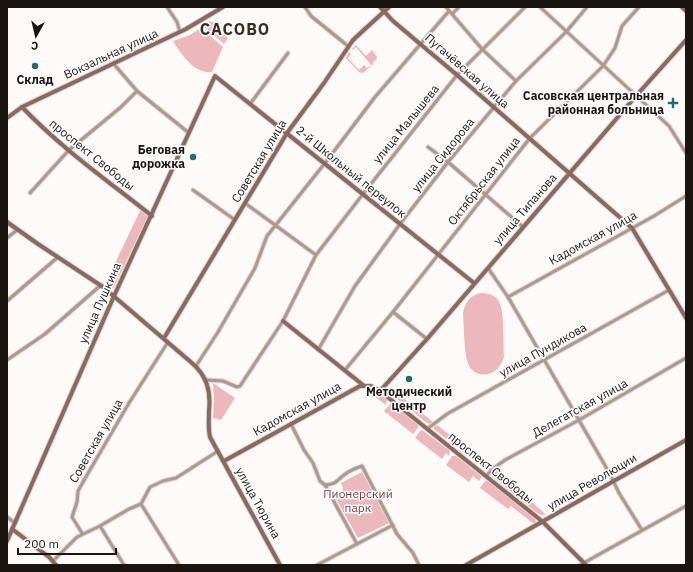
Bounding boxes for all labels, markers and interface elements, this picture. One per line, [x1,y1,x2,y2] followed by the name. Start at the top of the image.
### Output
[16,16,56,56] north arrow
[200,19,270,39] district label: САСОВО
[61,25,161,82] street label: Вокзальная улица
[422,30,513,112] street label: Пугачёвская улица
[30,38,39,53] text: С
[30,61,40,71] marker: Склад
[16,72,54,87] place label: Склад
[369,81,442,166] street label: улица Малышева
[523,88,664,117] place label: Сасовская центральная районная больница
[667,97,679,109] marker: Сасовская центральная районная больница
[408,114,478,195] street label: улица Сидорова
[47,116,138,194] street label: проспект Свободы
[228,116,290,205] street label: Советская улица
[293,122,410,221] street label: 2-й Школьный переулок
[444,133,523,228] street label: Октябрьская улица
[132,142,185,171] place label: Беговая дорожка
[188,152,198,162] marker: Беговая дорожка
[490,170,560,247] street label: улица Типанова
[546,207,640,268] street label: Кадомская улица
[75,259,124,346] street label: улица Пушкина
[496,319,590,380] street label: улица Пундикова
[404,374,414,384] marker: Методический центр
[529,375,631,440] street label: Делегатская улица
[250,378,344,439] street label: Кадомская улица
[366,384,452,413] place label: Методический центр
[66,396,126,485] street label: Советская улица
[446,429,537,507] street label: проспект Свободы
[544,450,639,513] street label: улица Революции
[233,464,284,542] street label: улица Тюрина
[323,486,393,515] park label: Пионерский парк
[18,530,116,556] scale bar
[24,536,59,551] text: 200 m

